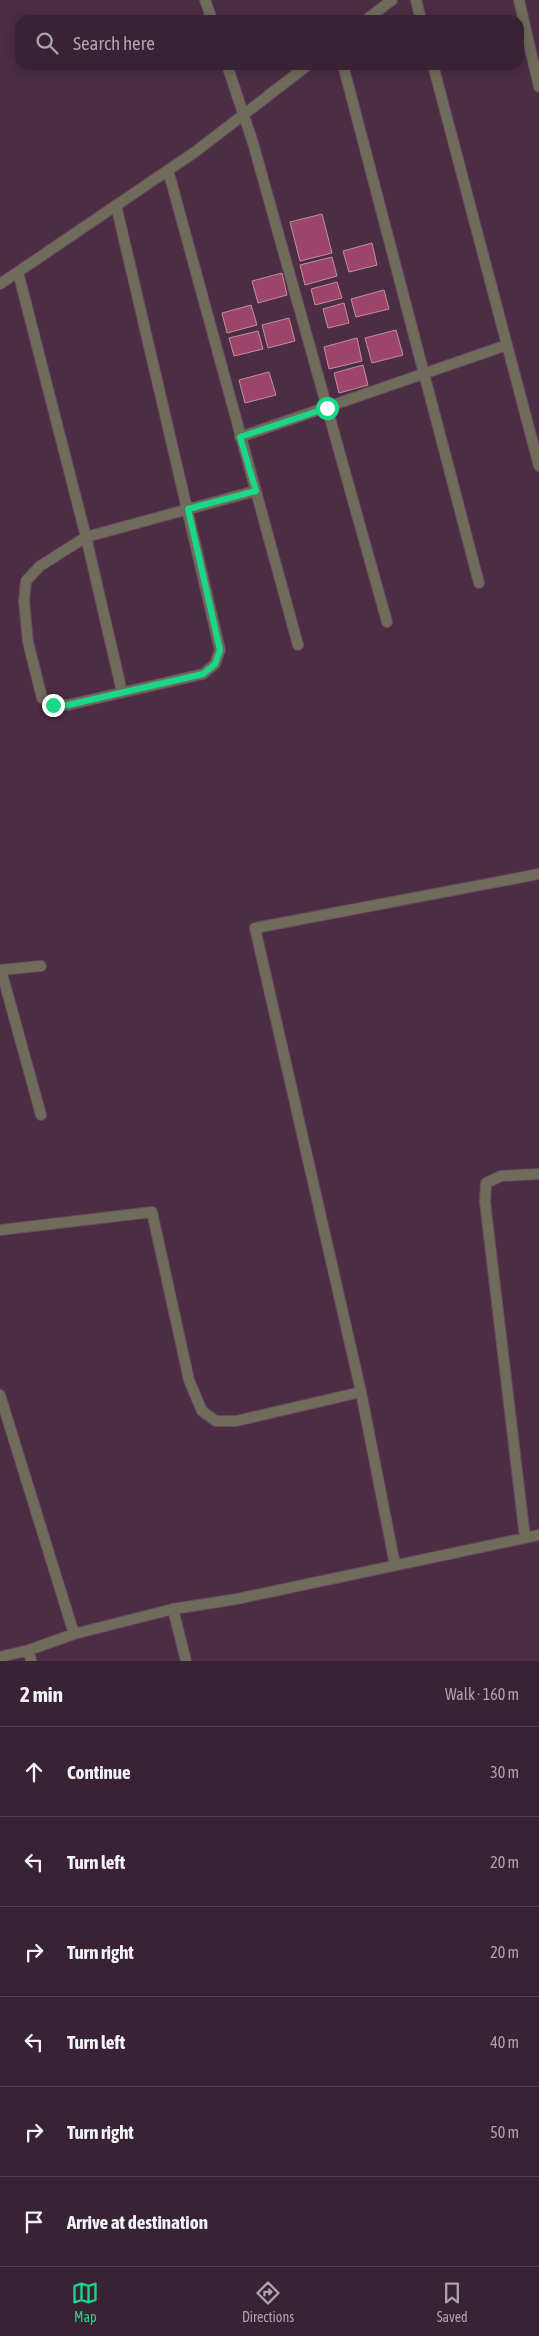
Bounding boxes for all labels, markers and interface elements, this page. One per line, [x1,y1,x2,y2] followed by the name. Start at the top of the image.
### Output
[15,15,524,70] search box
[33,29,61,57] icon: search
[73,32,155,54] text: Search here
[316,397,339,420] route start
[42,694,65,717] route end
[20,1682,63,1706] text: 2 min
[445,1685,519,1703] text: Walk · 160 m
[20,1758,48,1786] icon: ahead
[67,1761,131,1783] text: Continue
[490,1763,519,1781] text: 30 m
[20,1848,48,1876] icon: left
[67,1851,125,1873] text: Turn left
[490,1853,519,1871] text: 20 m
[20,1938,48,1966] icon: right
[67,1941,134,1963] text: Turn right
[490,1943,519,1961] text: 20 m
[20,2028,48,2056] icon: left
[67,2031,125,2053] text: Turn left
[490,2033,519,2051] text: 40 m
[20,2118,48,2146] icon: right
[67,2121,134,2143] text: Turn right
[490,2123,519,2141] text: 50 m
[20,2208,48,2236] icon: arrive
[67,2211,208,2233] text: Arrive at destination
[71,2279,99,2325] tab: Map
[242,2279,294,2325] tab: Directions
[437,2279,468,2325] tab: Saved

